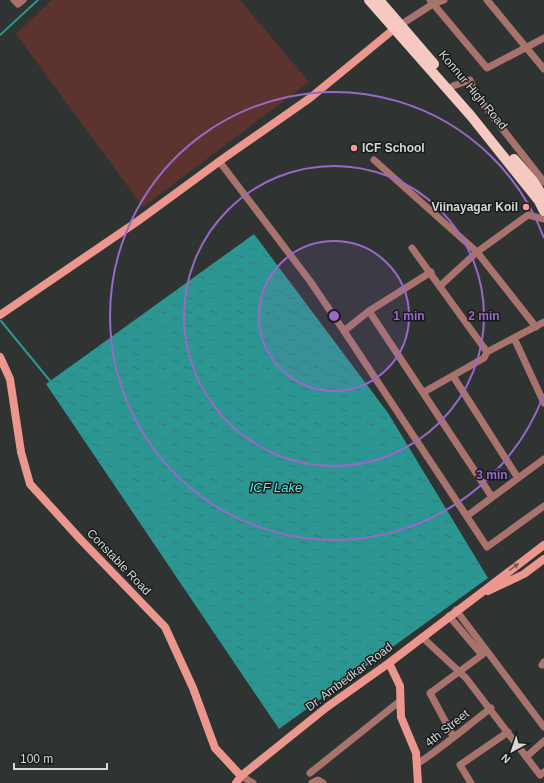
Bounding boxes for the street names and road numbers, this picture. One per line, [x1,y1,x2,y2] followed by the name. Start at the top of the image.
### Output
[436,48,510,132] street label: Konnur High Road
[84,526,154,598] street label: Constable Road
[303,640,395,714] street label: Dr. Ambedkar Road
[422,706,472,750] street label: 4th Street

